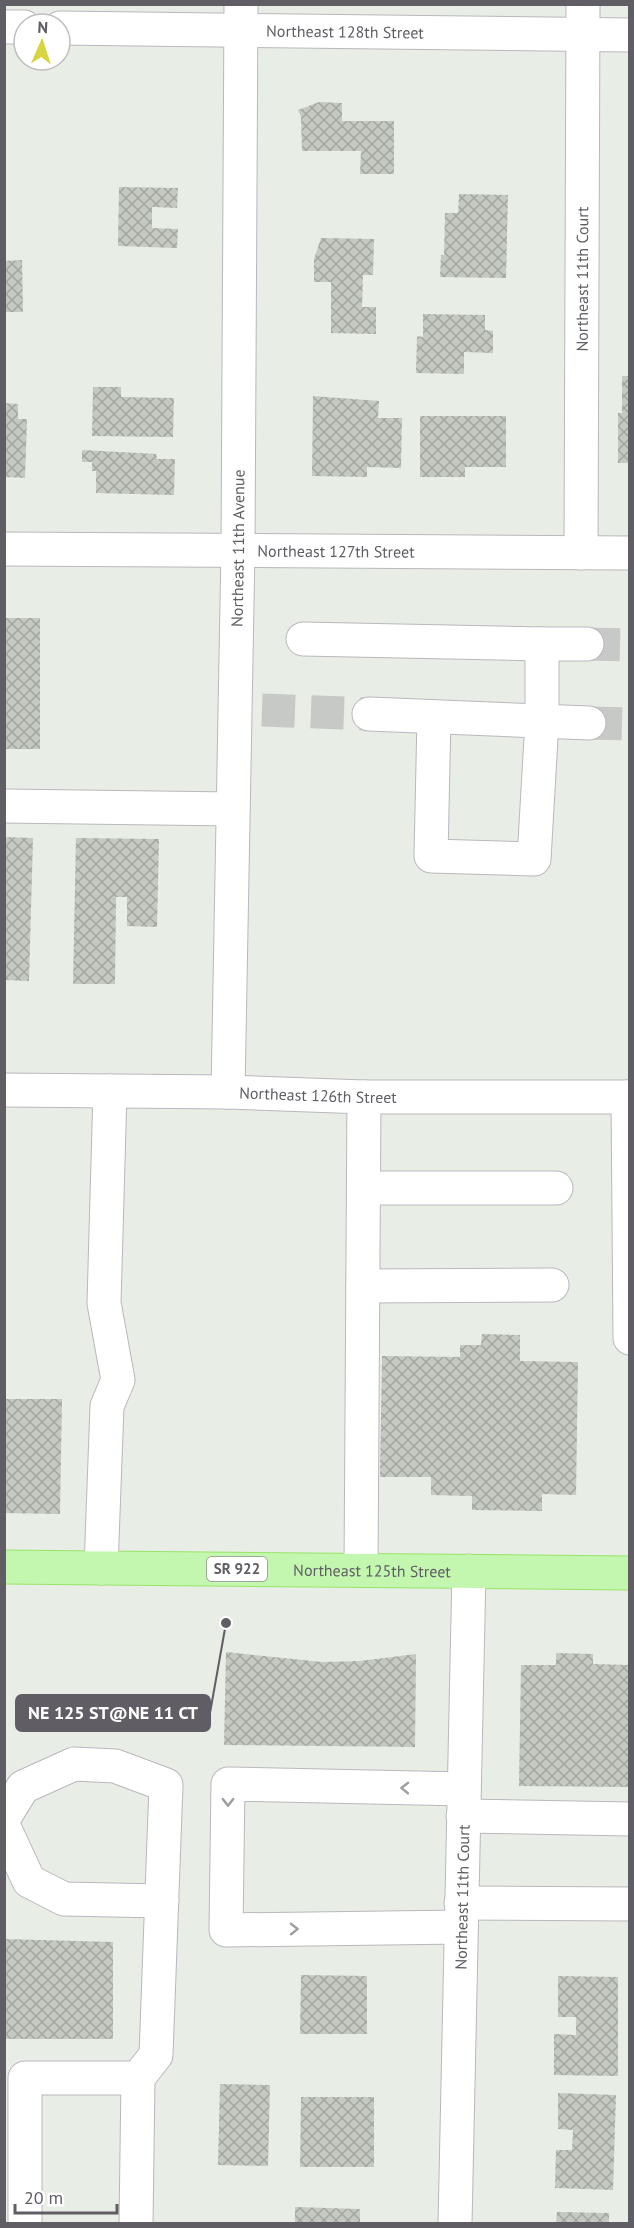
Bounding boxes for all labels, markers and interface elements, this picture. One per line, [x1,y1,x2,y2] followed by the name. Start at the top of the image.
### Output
[12,12,72,72] north arrow
[37,17,49,37] text: N
[266,21,424,42] street label: Northeast 128th Street
[572,206,592,352] street label: Northeast 11th Court
[227,469,248,627] street label: Northeast 11th Avenue
[257,541,415,562] street label: Northeast 127th Street
[239,1082,397,1107] street label: Northeast 126th Street
[207,1557,267,1581] road number: SR 922
[293,1560,451,1581] street label: Northeast 125th Street
[16,1695,210,1731] callout: NE 125 ST@NE 11 CT
[28,1701,199,1724] text: NE 125 ST@NE 11 CT
[401,1781,410,1794] one-way arrow
[222,1798,234,1807] one-way arrow
[450,1824,474,1970] street label: Northeast 11th Court
[289,1923,298,1935] one-way arrow
[15,2177,117,2215] scale bar
[24,2186,63,2209] text: 20 m

